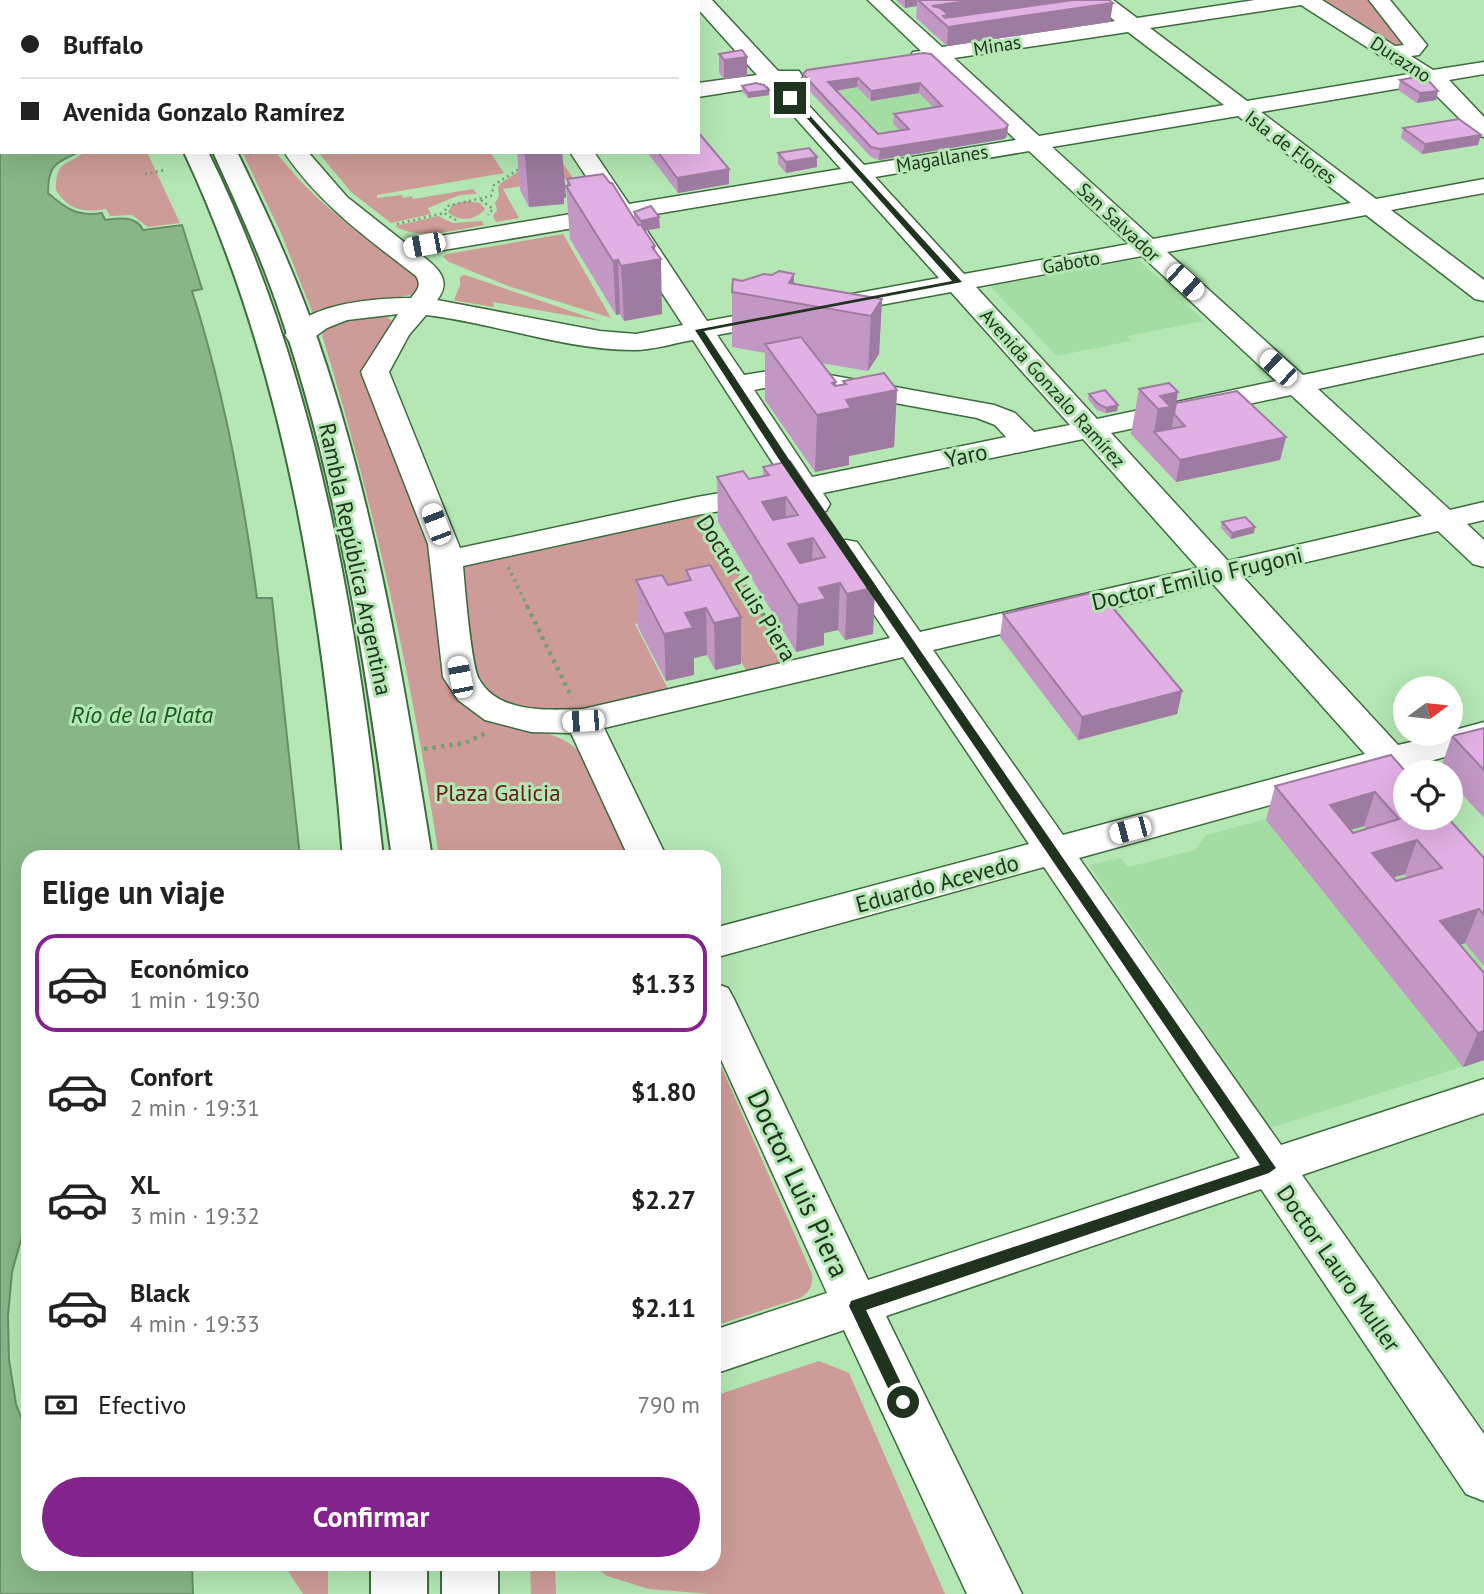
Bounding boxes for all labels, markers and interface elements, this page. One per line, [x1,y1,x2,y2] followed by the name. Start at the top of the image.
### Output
[63,28,144,61] text: Buffalo
[971,29,1023,61] street label: Minas
[1366,31,1436,87] street label: Durazno
[774,82,806,114] route end
[63,95,345,128] text: Avenida Gonzalo Ramírez
[1241,105,1341,189] street label: Isla de Flores
[894,139,990,177] street label: Magallanes
[1072,177,1166,267] street label: San Salvador
[402,231,447,259] car
[1040,245,1102,279] street label: Gaboto
[1163,260,1208,304] car
[975,304,1131,472] street label: Avenida Gonzalo Ramírez
[1256,346,1301,390] car
[313,420,399,698] street label: Rambla República Argentina
[942,436,990,474] street label: Yaro
[419,501,454,547] car
[690,509,804,667] street label: Doctor Luis Piera
[1089,540,1305,616] street label: Doctor Emilio Frugoni
[446,654,475,700] car
[1393,676,1463,746] north arrow
[1393,676,1463,830] map controls
[71,699,213,730] water label: Río de la Plata
[562,709,605,733] car
[1393,760,1463,830] button: locate
[435,778,561,807] park label: Plaza Galicia
[1107,814,1154,846] car
[852,847,1022,919] street label: Eduardo Acevedo
[42,871,225,913] text: Elige un viaje
[46,952,109,1015] icon: car
[130,952,249,985] text: Económico
[631,967,696,1000] text: $1.33
[130,985,260,1014] text: 1 min · 19:30
[46,1060,109,1123] icon: car
[130,1060,213,1093] text: Confort
[631,1075,696,1108] text: $1.80
[739,1083,859,1283] street label: Doctor Luis Piera
[130,1093,260,1122] text: 2 min · 19:31
[46,1168,109,1231] icon: car
[130,1168,160,1201] text: XL
[1271,1179,1407,1357] street label: Doctor Lauro Muller
[631,1183,696,1216] text: $2.27
[130,1201,260,1230] text: 3 min · 19:32
[46,1276,109,1339] icon: car
[130,1276,190,1309] text: Black
[631,1291,696,1324] text: $2.11
[130,1309,260,1338] text: 4 min · 19:33
[42,1386,80,1424] icon: cash
[887,1386,919,1418] route start
[98,1388,187,1421] text: Efectivo
[638,1390,700,1419] text: 790 m
[42,1477,700,1557] button: Confirmar

